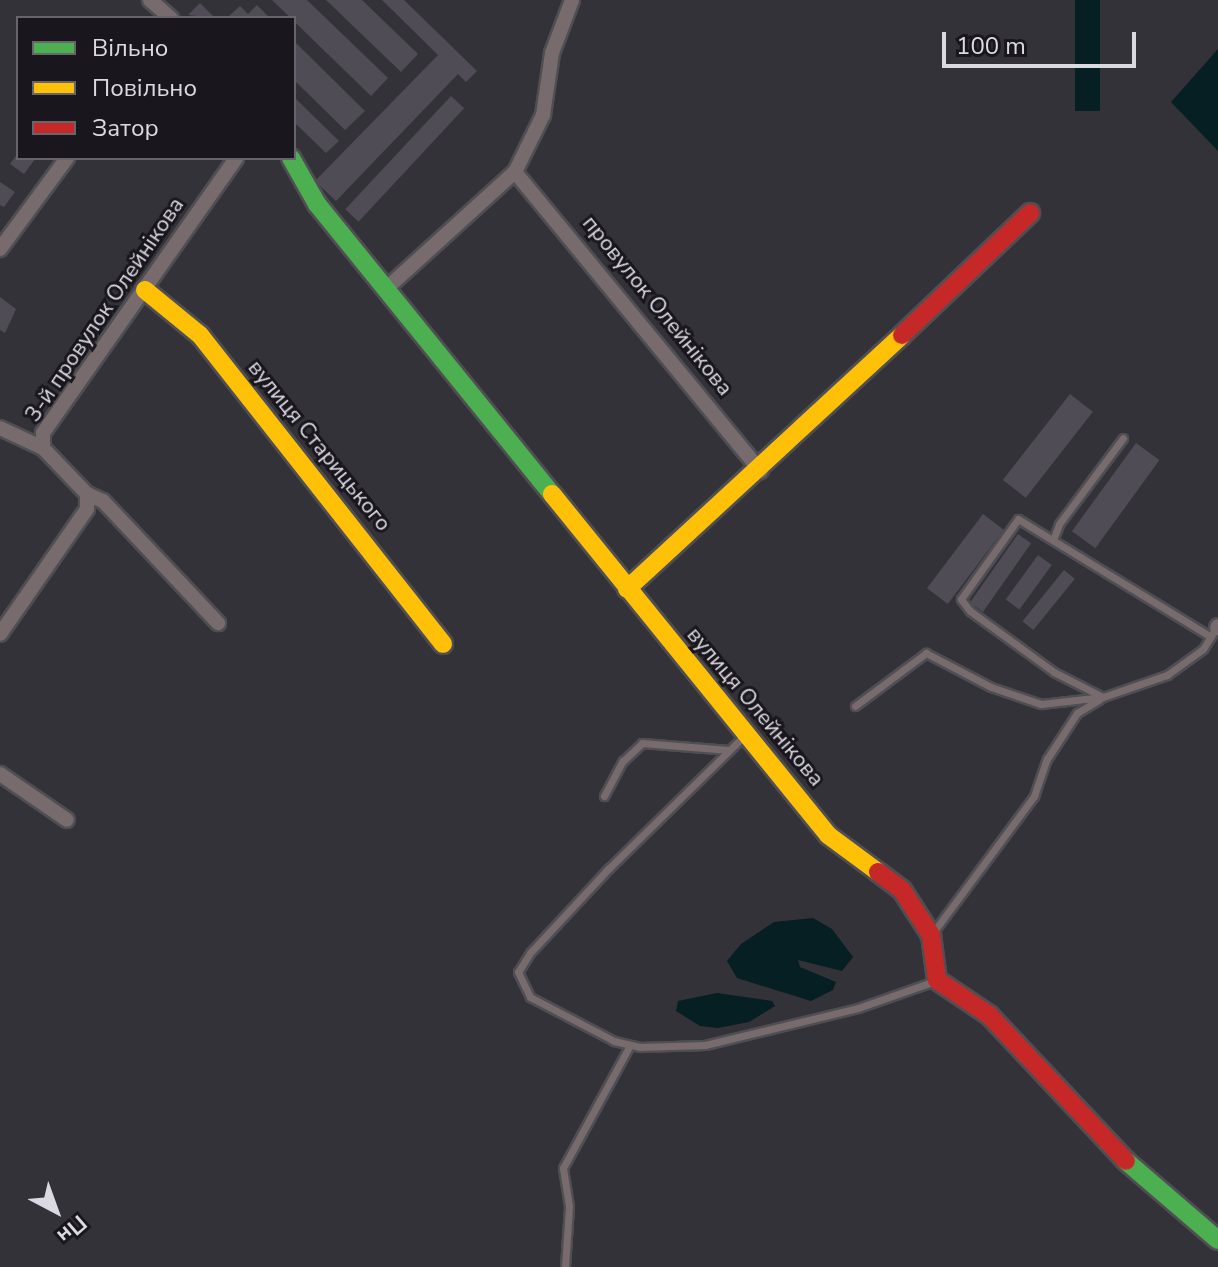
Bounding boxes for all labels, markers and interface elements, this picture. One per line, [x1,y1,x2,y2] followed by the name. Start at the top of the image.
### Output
[16,16,296,160] legend
[946,16,1140,66] scale bar
[956,30,1026,62] text: 100 m
[92,32,168,64] text: Вільно
[92,72,197,104] text: Повільно
[92,112,159,144] text: Затор
[20,193,190,427] street label: 3-й провулок Олейнікова
[576,211,738,401] street label: провулок Олейнікова
[242,355,396,537] street label: вулиця Старицького
[681,622,829,792] street label: вулиця Олейнікова
[16,1171,96,1251] north arrow
[50,1208,93,1250] text: Пн

